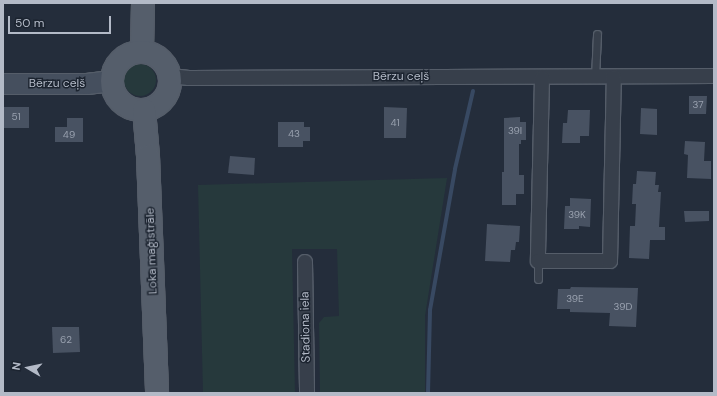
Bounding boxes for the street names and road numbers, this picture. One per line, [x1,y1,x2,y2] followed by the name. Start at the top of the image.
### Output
[373,70,429,84] street label: Bērzu ceļš
[29,77,85,91] street label: Bērzu ceļš
[143,207,161,295] street label: Loka maģistrāle
[298,291,314,363] street label: Stadiona iela

